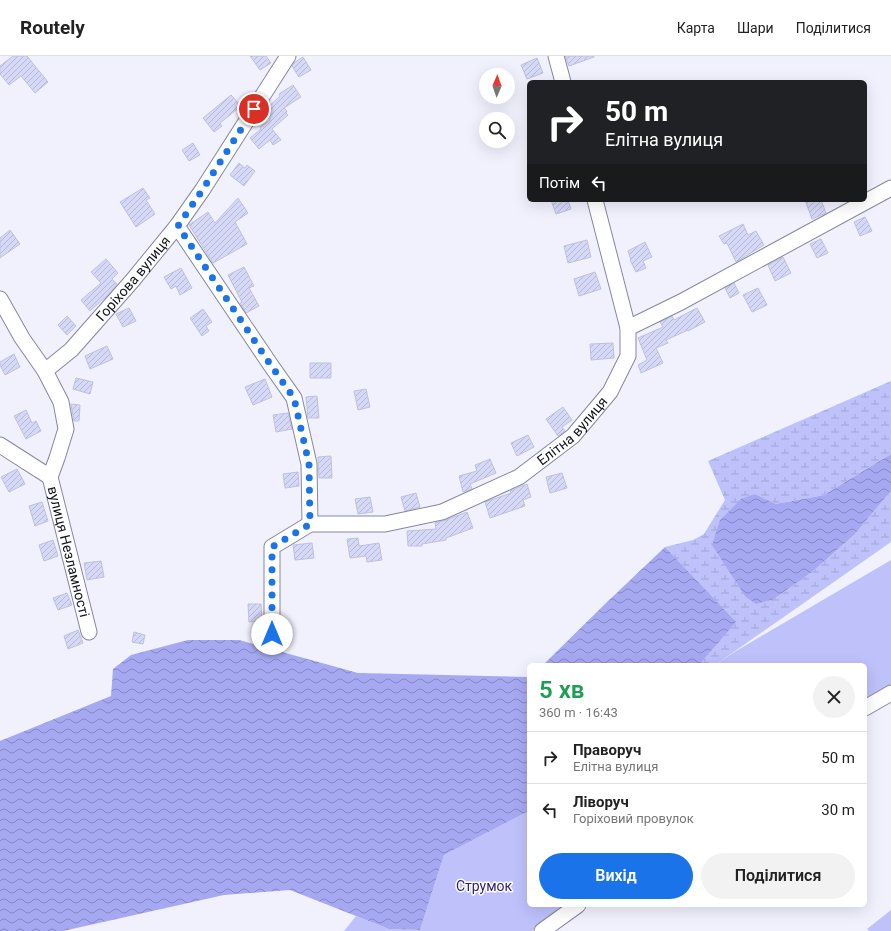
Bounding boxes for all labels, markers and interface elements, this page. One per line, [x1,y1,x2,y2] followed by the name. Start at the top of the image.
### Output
[20,16,85,39] text: Routely
[677,20,715,36] text: Карта
[737,20,774,36] text: Шари
[796,20,871,36] text: Поділитися
[479,68,515,104] north arrow
[479,68,515,148] map controls
[237,92,271,126] pin
[605,95,668,128] text: 50 m
[539,96,591,148] icon: right
[243,98,265,120] icon: arrive
[479,112,515,148] button: search
[605,129,723,150] text: Елітна вулиця
[588,172,610,194] icon: left
[539,174,580,192] text: Потім
[92,233,173,324] street label: Горіхова вулиця
[534,393,611,468] street label: Елітна вулиця
[45,485,93,619] street label: вулиця Незламності
[251,613,293,655] position arrow
[539,676,584,704] text: 5 хв
[813,676,855,718] button: close
[539,705,618,720] text: 360 m · 16:43
[573,741,641,759] text: Праворуч
[539,747,561,769] icon: right
[821,749,855,767] text: 50 m
[573,759,658,774] text: Елітна вулиця
[573,793,629,811] text: Ліворуч
[539,799,561,821] icon: left
[821,801,855,819] text: 30 m
[573,811,694,826] text: Горіховий провулок
[539,853,693,899] button: Вихід
[701,853,855,899] button: Поділитися
[456,878,513,894] park label: Струмок

